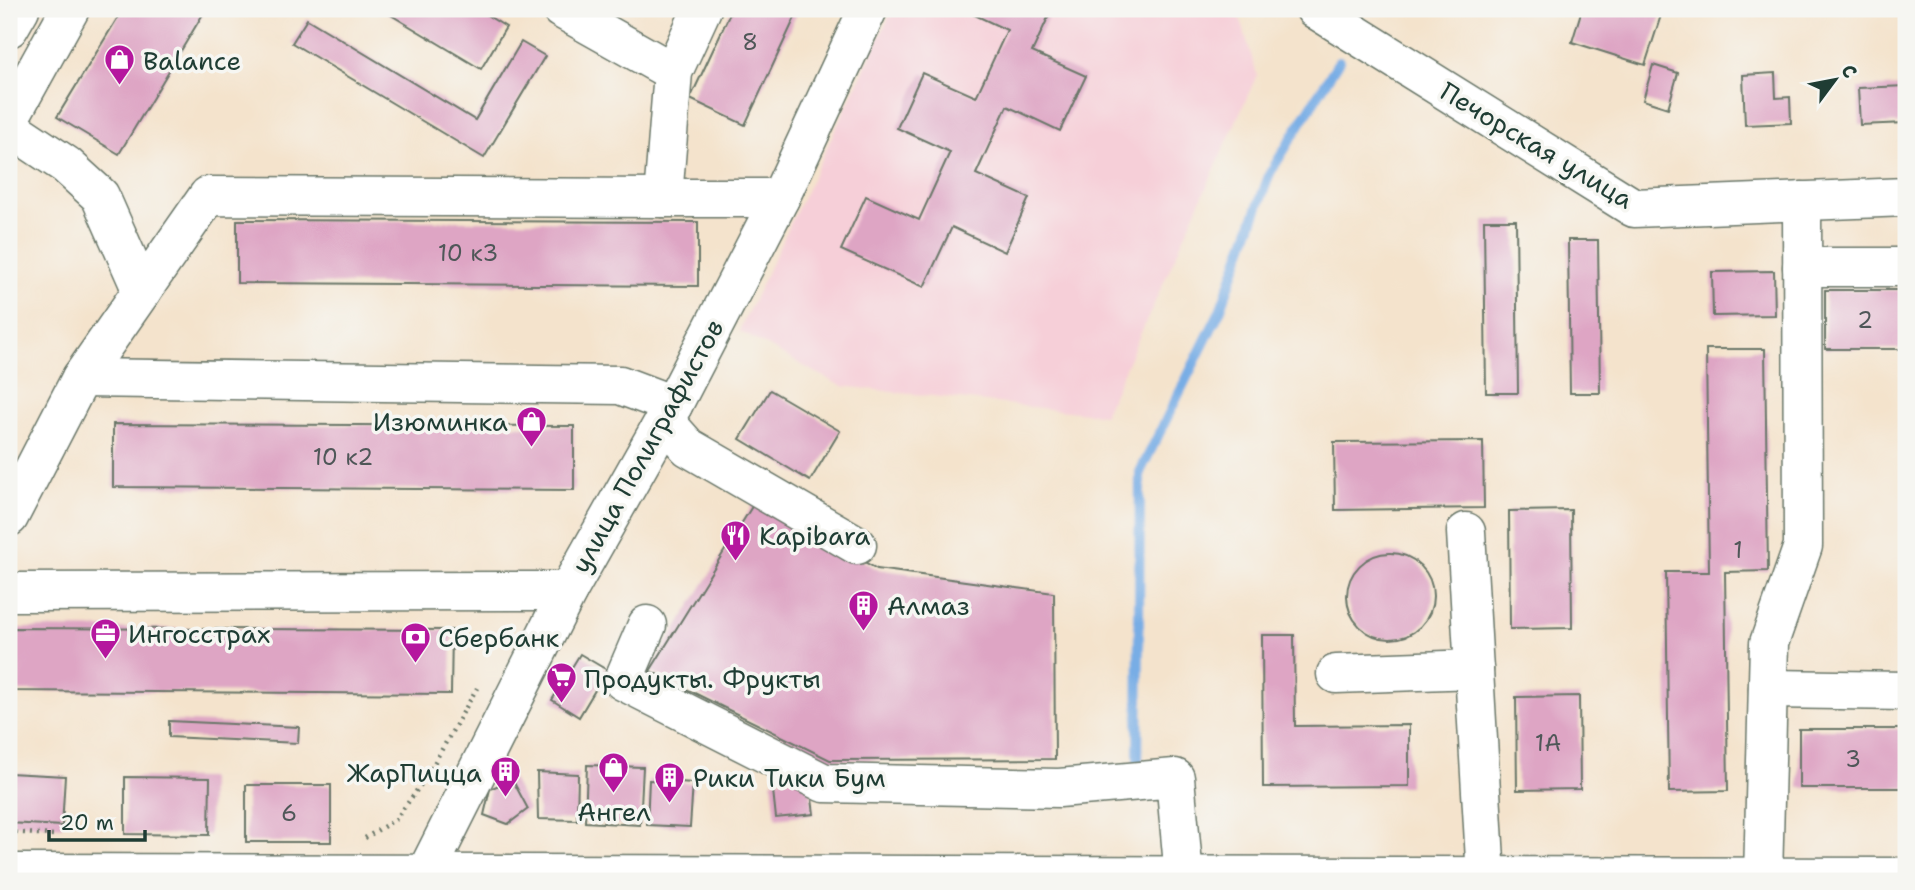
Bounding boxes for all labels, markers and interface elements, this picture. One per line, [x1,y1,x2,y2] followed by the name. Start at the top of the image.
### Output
[742,27,758,57] house number: 8
[103,43,137,87] shop icon: Balance
[143,43,241,78] place label: Balance
[1800,46,1870,116] north arrow
[1835,60,1863,83] text: С
[1434,73,1640,217] street label: Печорская улица
[438,238,498,268] house number: 10 к3
[1857,305,1873,335] house number: 2
[563,313,731,579] street label: улица Полиграфистов
[373,404,508,439] place label: Изюминка
[514,404,548,448] shop icon: Изюминка
[313,442,373,472] house number: 10 к2
[719,518,753,562] restaurant icon: Kapibara
[759,518,870,553] place label: Kapibara
[1733,535,1743,565] house number: 1
[847,588,881,632] building icon: Алмаз
[887,588,970,623] place label: Алмаз
[88,616,122,660] office icon: Ингосстрах
[128,616,271,651] place label: Ингосстрах
[398,620,432,664] bank icon: Сбербанк
[438,620,560,655] place label: Сбербанк
[544,661,578,705] supermarket icon: Продукты. Фрукты
[584,661,821,696] place label: Продукты. Фрукты
[1535,728,1561,758] house number: 1А
[1845,744,1861,774] house number: 3
[597,751,631,795] shop icon: Ангел
[347,755,482,790] place label: ЖарПицца
[488,755,522,799] building icon: ЖарПицца
[653,760,687,804] building icon: Рики Тики Бум
[693,760,886,795] place label: Рики Тики Бум
[577,794,651,829] place label: Ангел
[281,798,297,828] house number: 6
[49,799,145,843] scale bar
[60,809,114,837] text: 20 m

